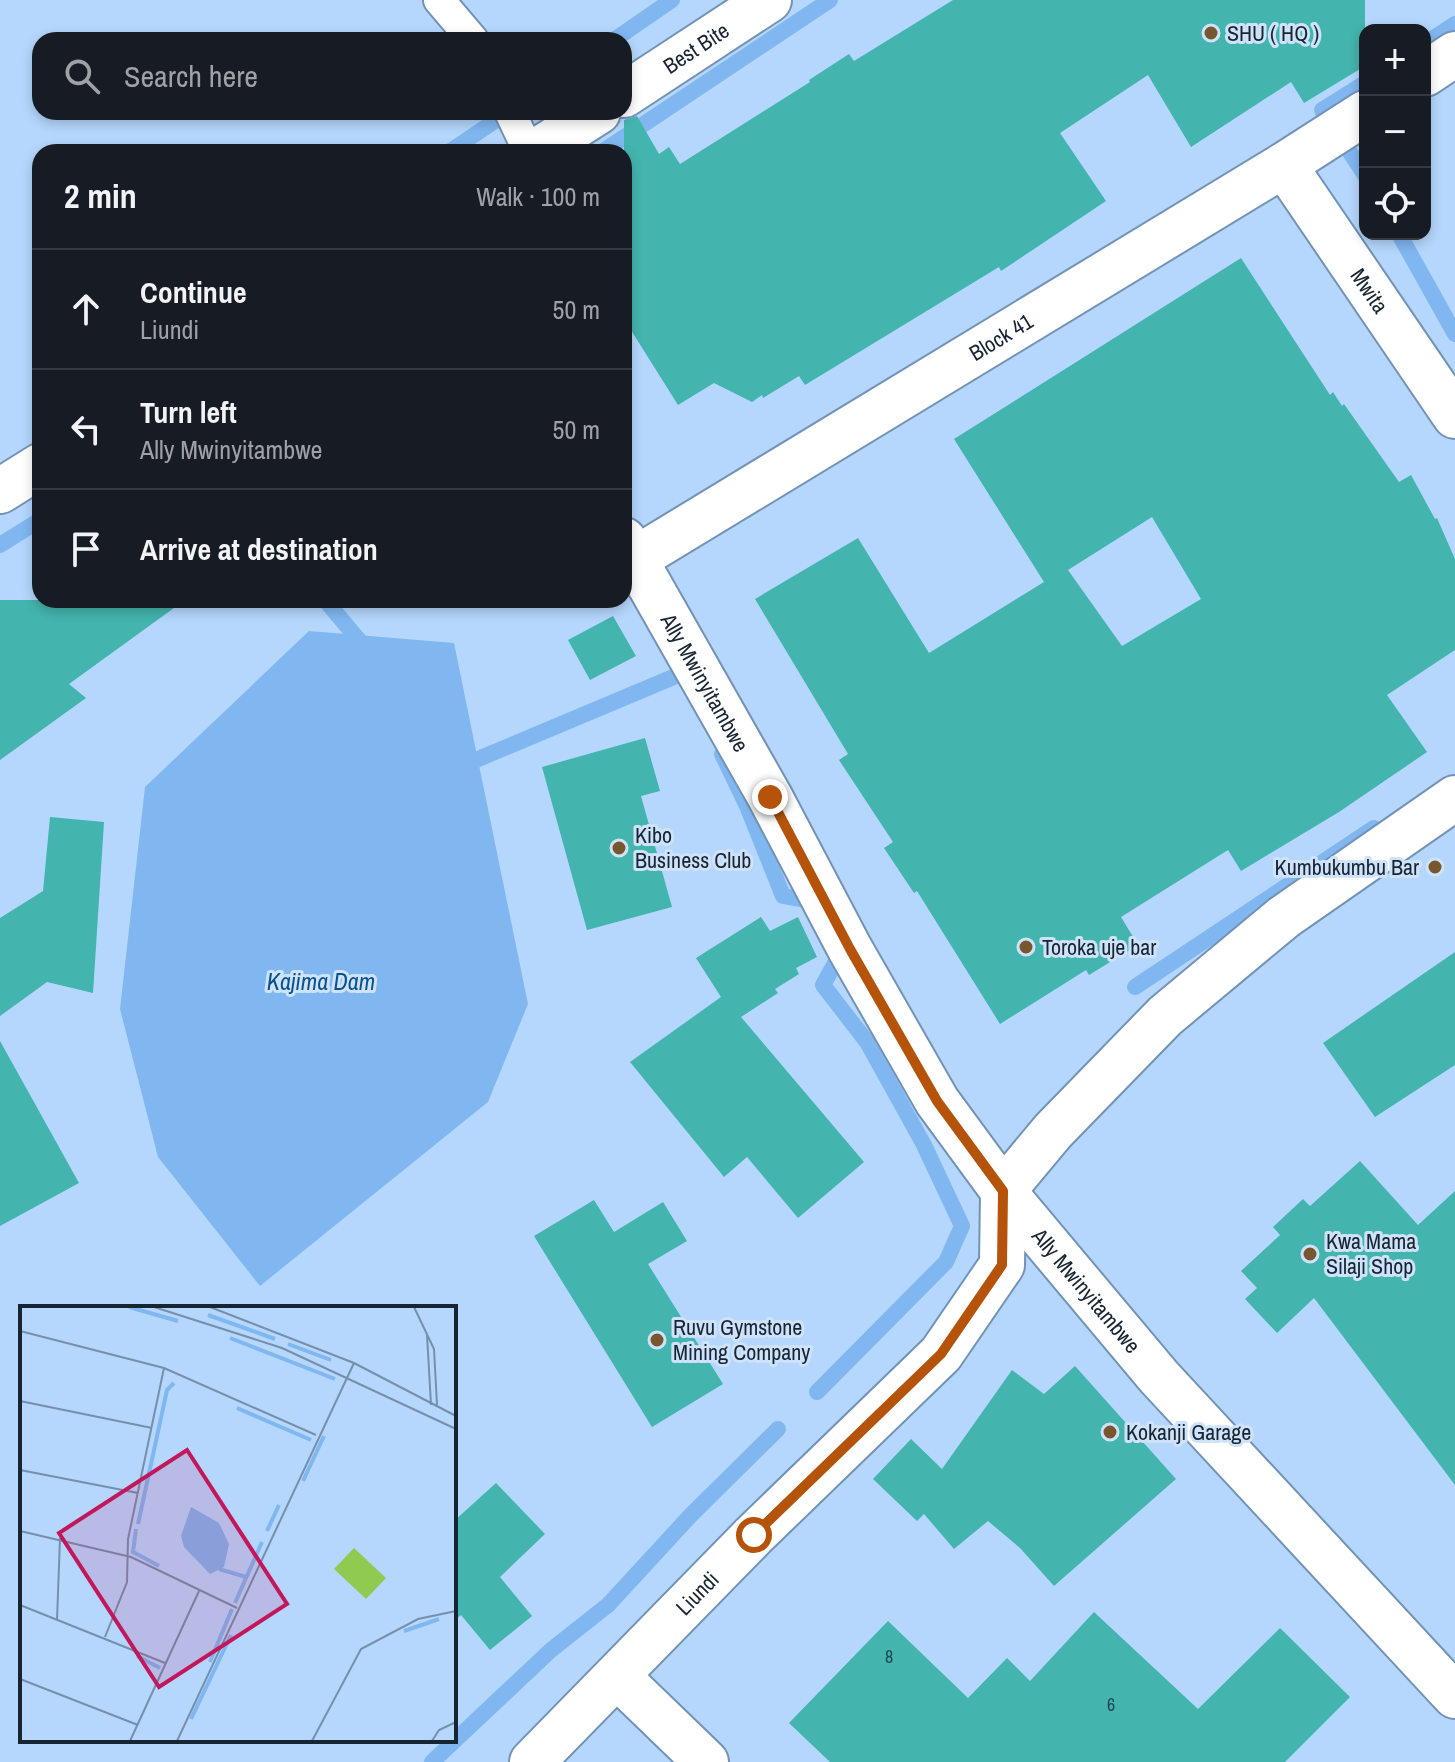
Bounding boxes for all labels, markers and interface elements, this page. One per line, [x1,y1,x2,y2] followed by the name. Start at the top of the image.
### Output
[657,15,735,81] street label: Best Bite
[1227,18,1319,48] place label: SHU ( HQ )
[1202,24,1220,42] marker: SHU ( HQ )
[1359,24,1431,240] map controls
[1359,24,1431,96] button: +
[32,32,632,120] search box
[60,54,104,98] icon: search
[124,56,258,96] text: Search here
[1359,96,1431,168] button: −
[1359,168,1431,240] button: locate
[64,173,137,219] text: 2 min
[476,179,600,214] text: Walk · 100 m
[1344,262,1396,319] street label: Mwita
[140,272,247,312] text: Continue
[64,287,108,331] icon: ahead
[553,292,600,327] text: 50 m
[963,306,1038,368] street label: Block 41
[140,312,199,347] text: Liundi
[140,392,237,432] text: Turn left
[64,407,108,451] icon: left
[553,412,600,447] text: 50 m
[140,432,322,467] text: Ally Mwinyitambwe
[64,527,108,571] icon: arrive
[140,529,378,569] text: Arrive at destination
[653,607,756,757] street label: Ally Mwinyitambwe
[752,779,788,815] route end
[635,820,751,875] place label: Kibo Business Club
[610,839,628,857] marker: Kibo Business Club
[1275,852,1419,882] place label: Kumbukumbu Bar
[1426,858,1444,876] marker: Kumbukumbu Bar
[1042,932,1156,962] place label: Toroka uje bar
[1017,938,1035,956] marker: Toroka uje bar
[267,965,375,997] water label: Kajima Dam
[1025,1221,1148,1359] street label: Ally Mwinyitambwe
[1326,1226,1416,1281] place label: Kwa Mama Silaji Shop
[1301,1245,1319,1263] marker: Kwa Mama Silaji Shop
[20,1306,456,1742] inset map
[673,1312,810,1367] place label: Ruvu Gymstone Mining Company
[648,1331,666,1349] marker: Ruvu Gymstone Mining Company
[1126,1417,1251,1447] place label: Kokanji Garage
[1101,1423,1119,1441] marker: Kokanji Garage
[736,1517,772,1553] route start
[669,1565,725,1622] street label: Liundi
[885,1644,893,1669] house number: 8
[1107,1692,1115,1717] house number: 6

